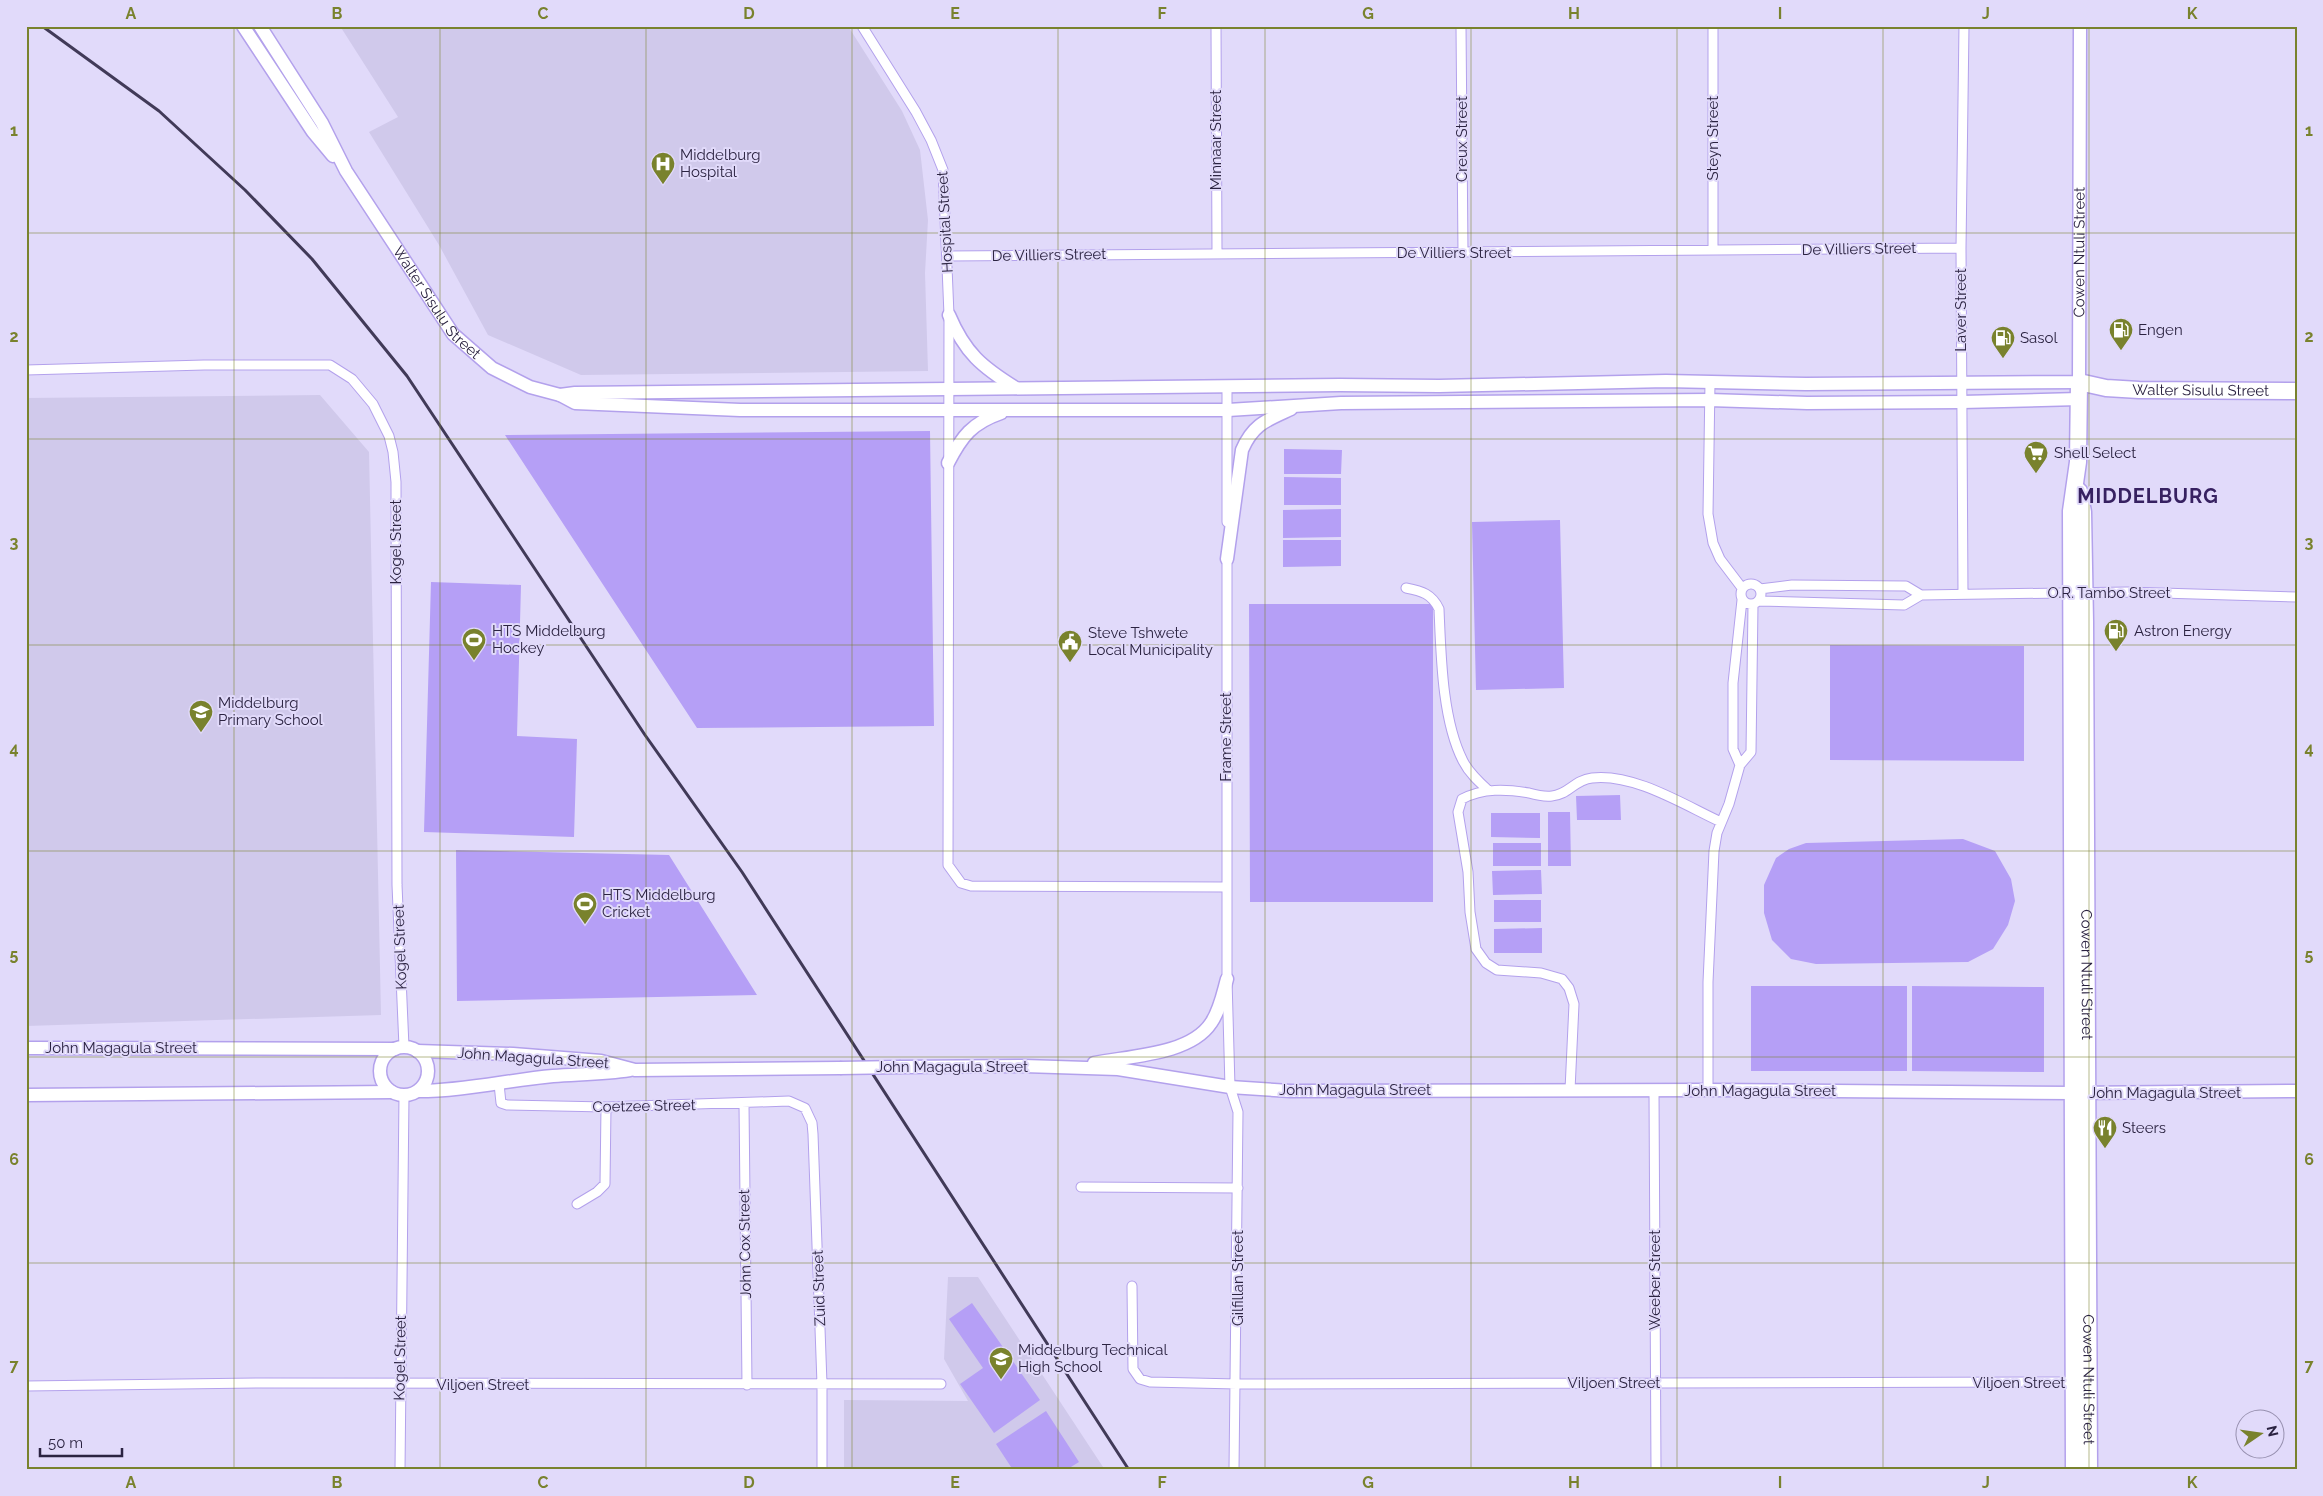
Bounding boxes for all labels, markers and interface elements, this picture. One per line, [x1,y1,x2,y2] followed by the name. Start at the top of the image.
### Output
[126,4,137,23] text: A
[332,4,343,23] text: B
[538,4,549,23] text: C
[743,4,755,23] text: D
[950,4,960,23] text: E
[1157,4,1167,23] text: F
[1362,4,1374,23] text: G
[1568,4,1580,23] text: H
[1778,4,1782,23] text: I
[1982,4,1990,23] text: J
[2187,4,2198,23] text: K
[1207,90,1225,190] street label: Minnaar Street
[1453,96,1471,182] street label: Creux Street
[1704,96,1722,180] street label: Steyn Street
[10,121,18,140] text: 1
[2305,121,2313,140] text: 1
[680,146,760,181] place label: Middelburg Hospital
[650,151,676,185] hospital icon: Middelburg Hospital
[933,171,957,273] street label: Hospital Street
[2070,187,2089,318] street label: Cowen Ntuli Street
[1802,239,1916,259] street label: De Villiers Street
[389,243,484,363] street label: Walter Sisulu Street
[1397,244,1511,262] street label: De Villiers Street
[992,245,1106,265] street label: De Villiers Street
[1952,268,1970,352] street label: Laver Street
[2108,317,2134,351] fuel station icon: Engen
[2138,321,2183,339] place label: Engen
[1990,325,2016,359] fuel station icon: Sasol
[9,327,19,346] text: 2
[2304,327,2314,346] text: 2
[2020,329,2058,347] place label: Sasol
[2132,381,2269,400] street label: Walter Sisulu Street
[2023,440,2049,474] supermarket icon: Shell Select
[2054,444,2136,462] place label: Shell Select
[2077,484,2219,508] district label: MIDDELBURG
[387,499,405,585] street label: Kogel Street
[10,533,19,552] text: 3
[2305,533,2314,552] text: 3
[2047,584,2171,602] street label: O.R. Tambo Street
[2103,618,2129,652] fuel station icon: Astron Energy
[492,622,606,657] place label: HTS Middelburg Hockey
[2134,622,2232,640] place label: Astron Energy
[1088,624,1213,659] place label: Steve Tshwete Local Municipality
[461,627,487,661] sports icon: HTS Middelburg Hockey
[1057,629,1083,663] public building icon: Steve Tshwete Local Municipality
[1217,692,1235,782] street label: Frame Street
[218,694,324,729] place label: Middelburg Primary School
[188,699,214,733] school or university icon: Middelburg Primary School
[9,739,19,758] text: 4
[2304,739,2314,758] text: 4
[602,886,716,921] place label: HTS Middelburg Cricket
[572,891,598,925] sports icon: HTS Middelburg Cricket
[390,904,410,990] street label: Kogel Street
[2077,909,2096,1040] street label: Cowen Ntuli Street
[10,945,19,964] text: 5
[2305,945,2314,964] text: 5
[45,1039,197,1057] street label: John Magagula Street
[457,1044,609,1072] street label: John Magagula Street
[876,1058,1028,1076] street label: John Magagula Street
[1279,1081,1431,1099] street label: John Magagula Street
[1684,1082,1836,1100] street label: John Magagula Street
[2089,1084,2241,1102] street label: John Magagula Street
[592,1096,696,1116] street label: Coetzee Street
[2092,1115,2118,1149] restaurant icon: Steers
[2122,1119,2166,1137] place label: Steers
[9,1150,19,1169] text: 6
[2304,1150,2314,1169] text: 6
[735,1189,755,1299] street label: John Cox Street
[1229,1230,1247,1326] street label: Gilfillan Street
[1646,1230,1664,1330] street label: Weeber Street
[809,1250,829,1326] street label: Zuid Street
[2079,1314,2098,1445] street label: Cowen Ntuli Street
[390,1315,410,1401] street label: Kogel Street
[1018,1341,1169,1376] place label: Middelburg Technical High School
[988,1346,1014,1380] school or university icon: Middelburg Technical High School
[10,1356,19,1375] text: 7
[2305,1356,2314,1375] text: 7
[1568,1374,1660,1392] street label: Viljoen Street
[1973,1374,2065,1392] street label: Viljoen Street
[437,1376,529,1394] street label: Viljoen Street
[2236,1408,2286,1458] north arrow
[2264,1424,2282,1438] text: N
[40,1426,122,1458] scale bar
[48,1434,83,1452] text: 50 m
[126,1473,137,1492] text: A
[332,1473,343,1492] text: B
[538,1473,549,1492] text: C
[743,1473,755,1492] text: D
[950,1473,960,1492] text: E
[1157,1473,1167,1492] text: F
[1362,1473,1374,1492] text: G
[1568,1473,1580,1492] text: H
[1778,1473,1782,1492] text: I
[1982,1473,1990,1492] text: J
[2187,1473,2198,1492] text: K

